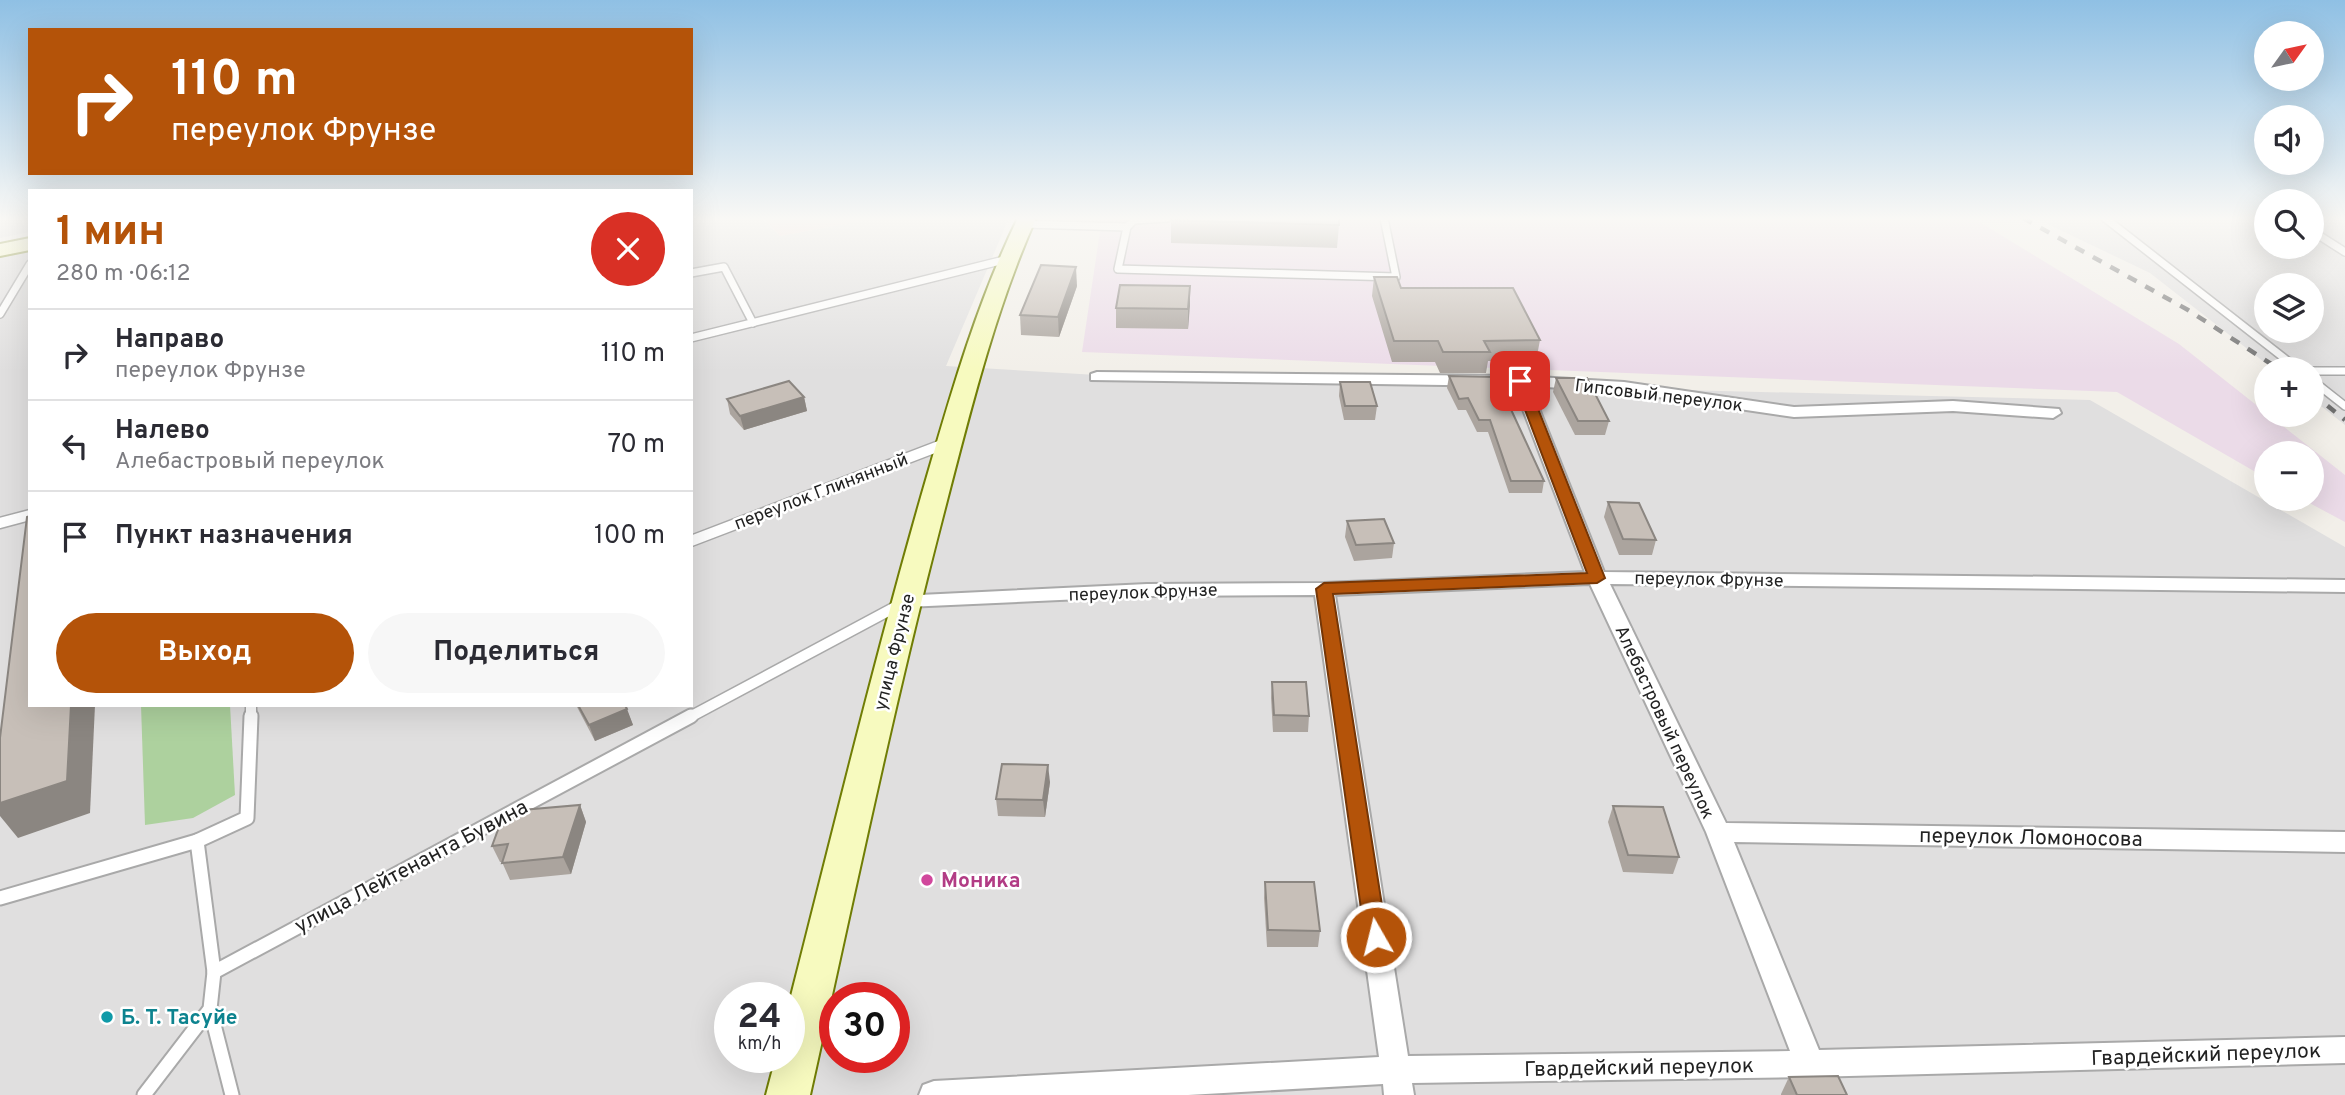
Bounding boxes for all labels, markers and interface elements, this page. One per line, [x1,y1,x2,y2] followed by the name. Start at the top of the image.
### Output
[2254,21,2324,91] north arrow
[2254,21,2324,511] map controls
[171,51,298,113] text: 110 m
[56,56,147,147] icon: right
[2254,105,2324,175] button: sound
[171,112,436,152] text: переулок Фрунзе
[2254,189,2324,259] button: search
[56,207,165,260] text: 1 мин
[591,212,665,286] button: close
[56,260,191,289] text: 280 m · 06:12
[2254,273,2324,343] button: layers
[115,324,224,357] text: Направо
[56,336,94,374] icon: right
[601,338,665,371] text: 110 m
[1490,351,1550,411] pin
[115,357,306,386] text: переулок Фрунзе
[2254,357,2324,427] button: +
[1501,362,1539,400] icon: arrive
[1573,375,1744,418] street label: Гипсовый переулок
[115,415,210,448] text: Налево
[56,427,94,465] icon: left
[607,429,665,462] text: 70 m
[2254,441,2324,511] button: −
[115,448,385,477] text: Алебастровый переулок
[731,449,912,536] street label: переулок Глинянный
[56,518,94,556] icon: arrive
[115,520,353,553] text: Пункт назначения
[594,520,665,553] text: 100 m
[1634,568,1784,593] street label: переулок Фрунзе
[1068,579,1218,608] street label: переулок Фрунзе
[870,591,921,713] street label: улица Фрунзе
[56,613,354,693] button: Выход
[368,613,665,693] button: Поделиться
[1609,622,1719,823] street label: Алебастровый переулок
[290,794,533,940] street label: улица Лейтенанта Бувина
[1919,823,2143,854] street label: переулок Ломоносова
[941,868,1020,895] place label: Моника
[919,872,935,888] marker: Моника
[1339,900,1413,974] position arrow
[819,982,910,1073] speed limit sign: 30
[738,996,781,1040] text: 24
[121,1005,238,1032] place label: Б. Т. Тасуйе
[99,1009,115,1025] marker: Б. Т. Тасуйе
[738,1033,781,1056] text: km/h
[2091,1038,2321,1073] street label: Гвардейский переулок
[1524,1053,1754,1084] street label: Гвардейский переулок

